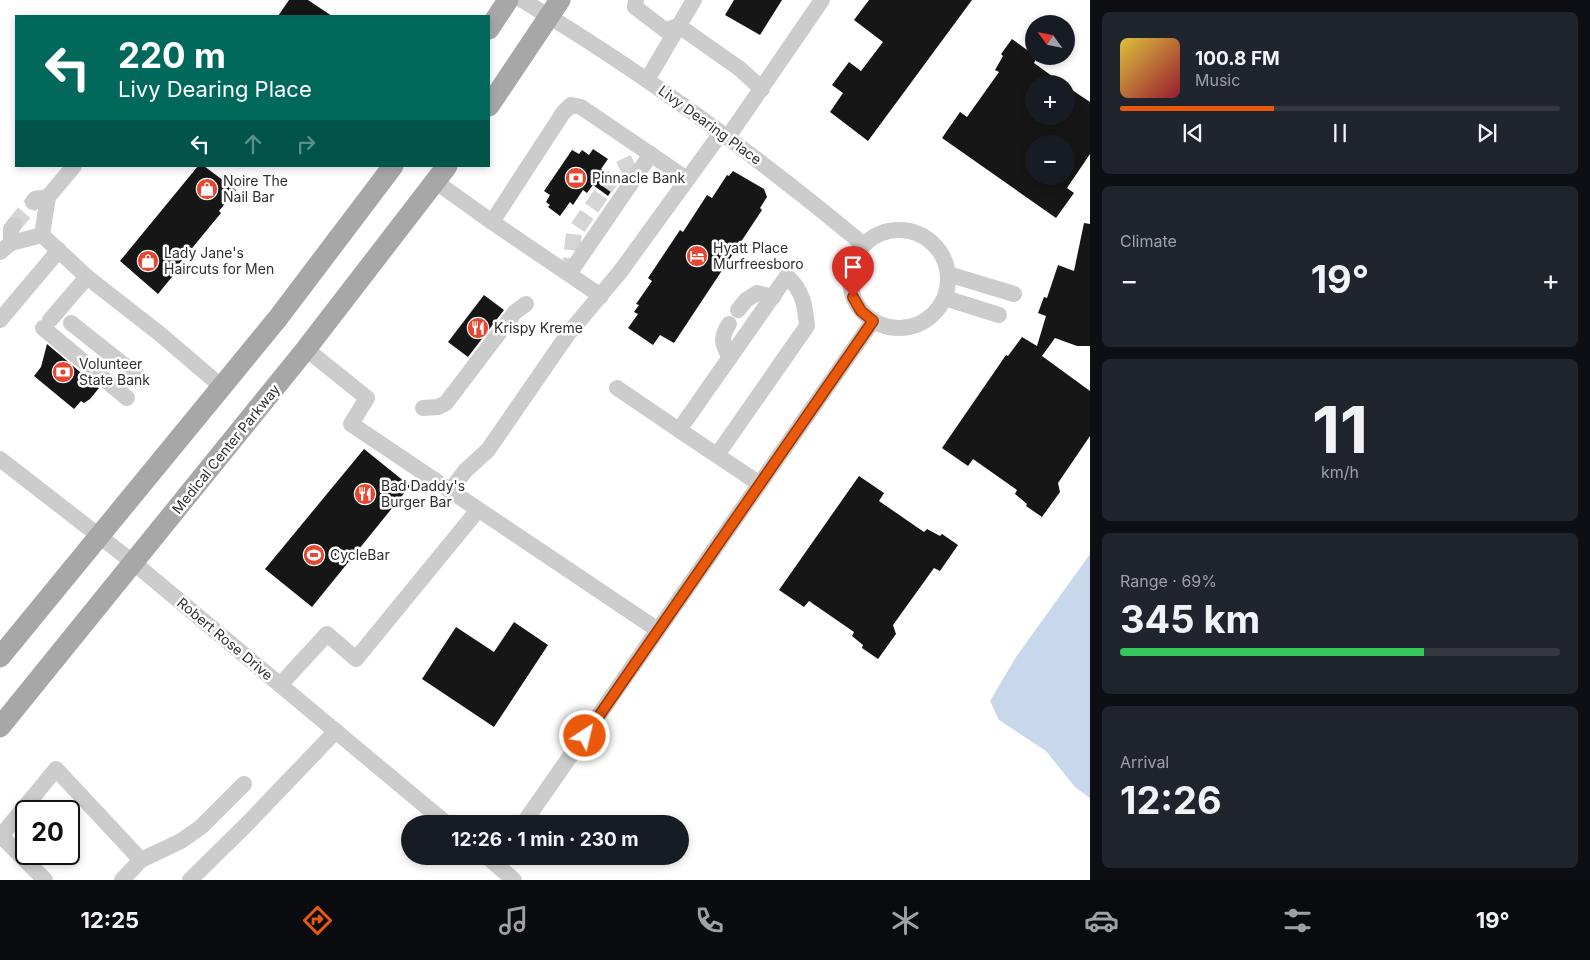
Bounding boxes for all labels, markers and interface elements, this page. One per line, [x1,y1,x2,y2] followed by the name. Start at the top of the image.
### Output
[1025,15,1075,65] north arrow
[1025,15,1075,185] map controls
[118,34,226,76] text: 220 m
[35,35,100,100] icon: left
[1195,47,1280,70] text: 100.8 FM
[1195,70,1240,90] text: Music
[1025,75,1075,125] button: +
[118,76,312,102] text: Livy Dearing Place
[655,81,765,168] street label: Livy Dearing Place
[1179,119,1207,147] icon: previous
[1326,119,1354,147] icon: pause
[1473,119,1501,147] icon: next
[186,130,214,158] icon: left
[239,130,267,158] icon: ahead
[292,130,320,158] icon: right
[1025,135,1075,185] button: −
[564,166,588,190] bank icon: Pinnacle Bank
[592,169,686,186] place label: Pinnacle Bank
[223,172,288,205] place label: Noire The Nail Bar
[195,177,219,201] shop icon: Noire The Nail Bar
[1120,231,1177,251] text: Climate
[713,239,804,272] place label: Hyatt Place Murfreesboro
[164,244,274,277] place label: Lady Jane's Haircuts for Men
[685,244,709,268] hotel icon: Hyatt Place Murfreesboro
[832,246,874,297] pin
[136,249,160,273] shop icon: Lady Jane's Haircuts for Men
[839,253,867,281] icon: arrive
[1311,256,1369,302] text: 19°
[1120,263,1139,297] text: −
[1541,263,1560,297] text: +
[466,316,490,340] restaurant icon: Krispy Kreme
[494,319,583,336] place label: Krispy Kreme
[79,355,150,388] place label: Volunteer State Bank
[51,360,75,384] bank icon: Volunteer State Bank
[168,380,283,517] street label: Medical Center Parkway
[1312,390,1368,469] text: 11
[1321,462,1359,482] text: km/h
[381,477,465,510] place label: Bad Daddy's Burger Bar
[353,482,377,506] restaurant icon: Bad Daddy's Burger Bar
[302,543,326,567] sports icon: CycleBar
[330,546,390,563] place label: CycleBar
[1120,571,1217,591] text: Range · 69%
[174,594,277,683] street label: Robert Rose Drive
[1120,596,1260,642] text: 345 km
[558,709,610,761] position arrow
[1120,752,1169,772] text: Arrival
[1120,777,1222,823] text: 12:26
[15,800,80,865] speed limit sign: 20
[451,828,639,851] text: 12:26 · 1 min · 230 m
[300,903,335,938] icon: directions
[496,903,531,938] icon: music
[692,903,727,938] icon: phone
[888,903,923,938] icon: climate
[1084,903,1119,938] icon: car
[1280,903,1315,938] icon: filters
[80,907,139,933] text: 12:25
[1476,907,1510,933] text: 19°

